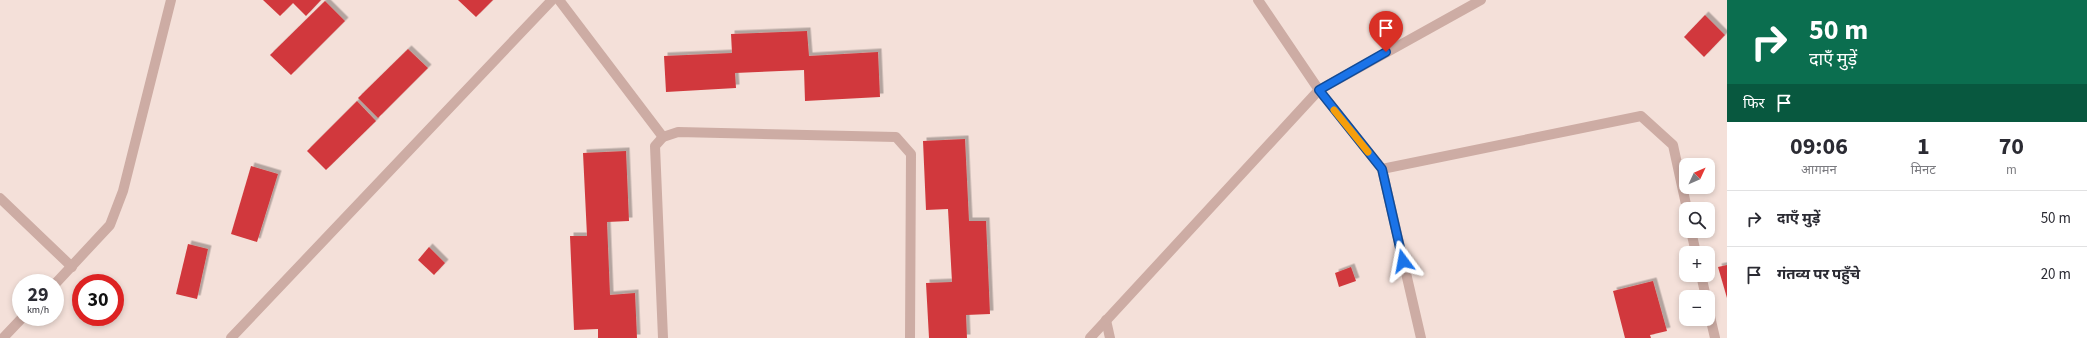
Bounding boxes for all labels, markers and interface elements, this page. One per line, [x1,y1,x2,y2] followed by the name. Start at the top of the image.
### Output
[1809,10,1868,50] text: 50 m
[1369,11,1403,52] pin
[1743,16,1795,68] icon: right
[1375,17,1397,39] icon: arrive
[1809,47,1857,72] text: दाएँ मुड़ें
[1773,92,1795,114] icon: arrive
[1743,93,1765,114] text: फिर
[1790,129,1848,164] text: 09:06
[1917,129,1930,164] text: 1
[1999,129,2024,164] text: 70
[1679,158,1715,194] north arrow
[1679,158,1715,326] map controls
[1801,161,1837,179] text: आगमन
[1911,161,1936,179] text: मिनट
[2006,161,2017,179] text: m
[1679,202,1715,238] button: search
[1743,208,1765,230] icon: right
[1777,208,1820,229] text: दाएँ मुड़ें
[2041,208,2071,229] text: 50 m
[1382,240,1424,282] position arrow
[1679,246,1715,282] button: +
[1743,264,1765,286] icon: arrive
[1777,264,1860,285] text: गंतव्य पर पहुँचे
[2041,264,2071,285] text: 20 m
[72,274,124,326] speed limit sign: 30
[27,281,49,309] text: 29
[1679,290,1715,326] button: −
[27,303,49,317] text: km/h

